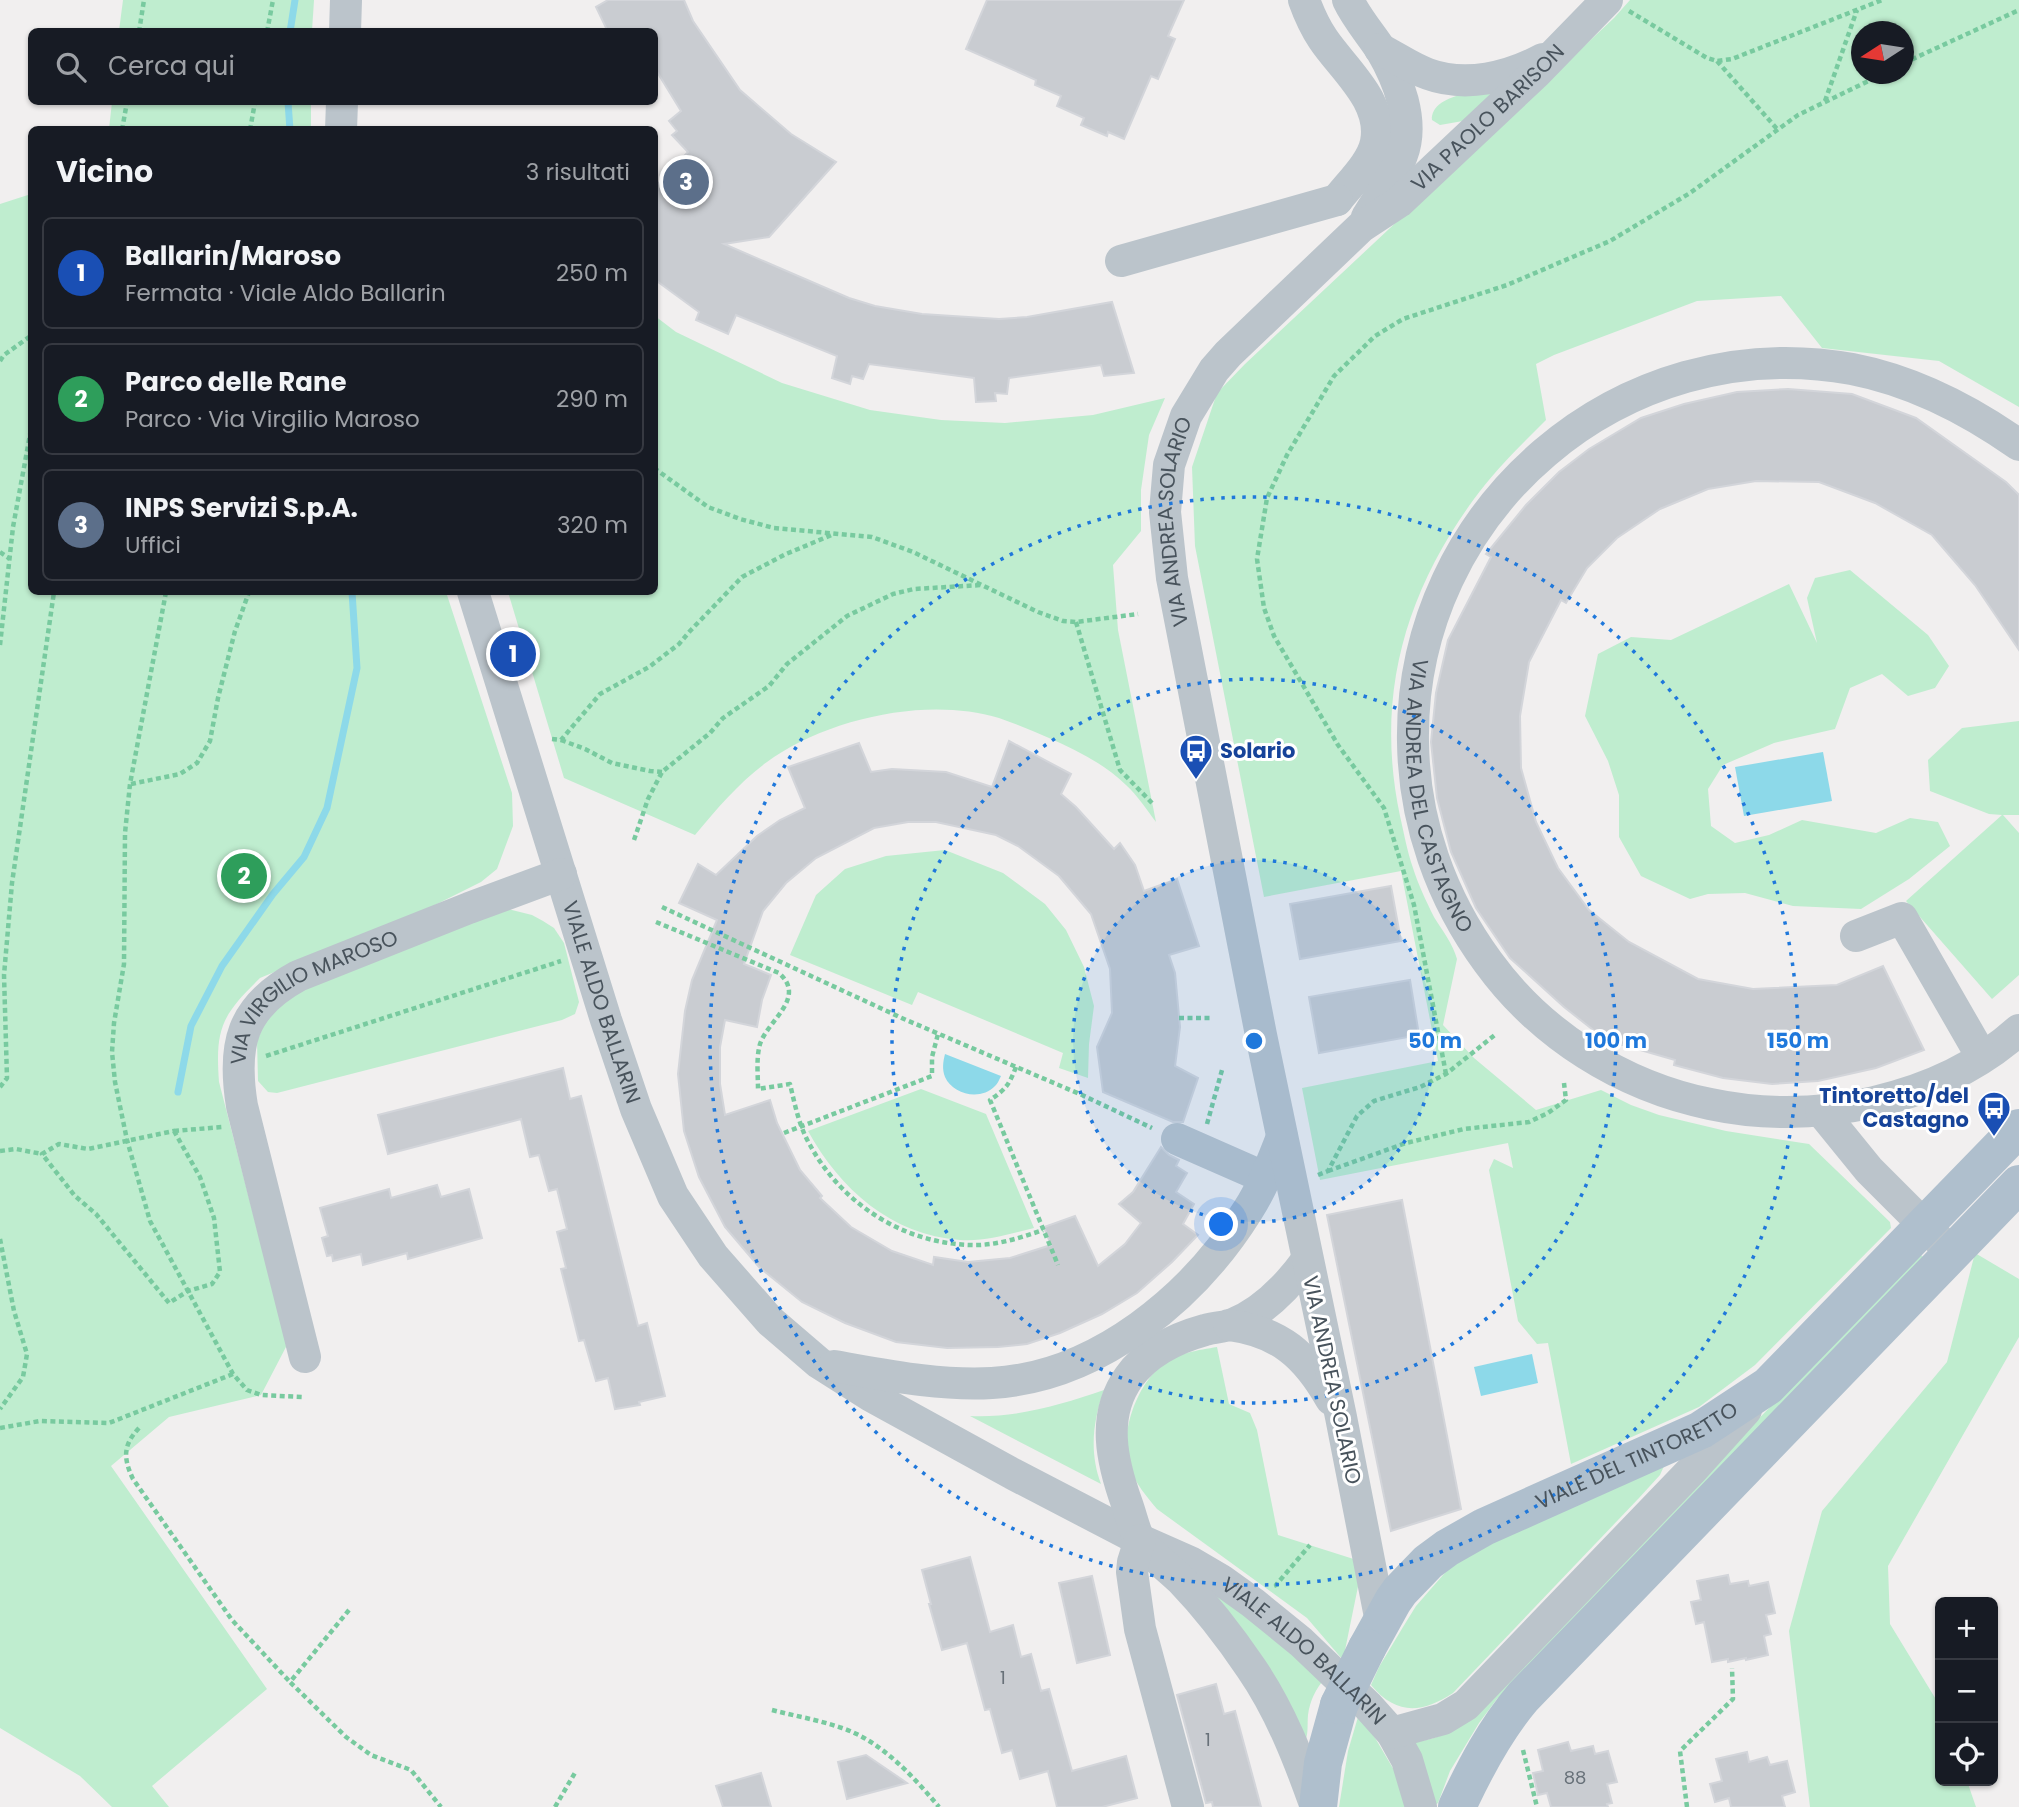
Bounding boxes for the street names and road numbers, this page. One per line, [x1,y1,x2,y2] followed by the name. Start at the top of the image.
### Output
[1404,37,1570,197] street label: VIA PAOLO BARISON
[1150,413,1199,629] street label: VIA ANDREA SOLARIO
[1399,656,1480,938] street label: VIA ANDREA DEL CASTAGNO
[556,897,648,1107] street label: VIALE ALDO BALLARIN
[223,923,402,1066] street label: VIA VIRGILIO MAROSO
[1296,1273,1369,1487] street label: VIA ANDREA SOLARIO
[1531,1395,1743,1516] street label: VIALE DEL TINTORETTO
[1216,1570,1393,1731] street label: VIALE ALDO BALLARIN

